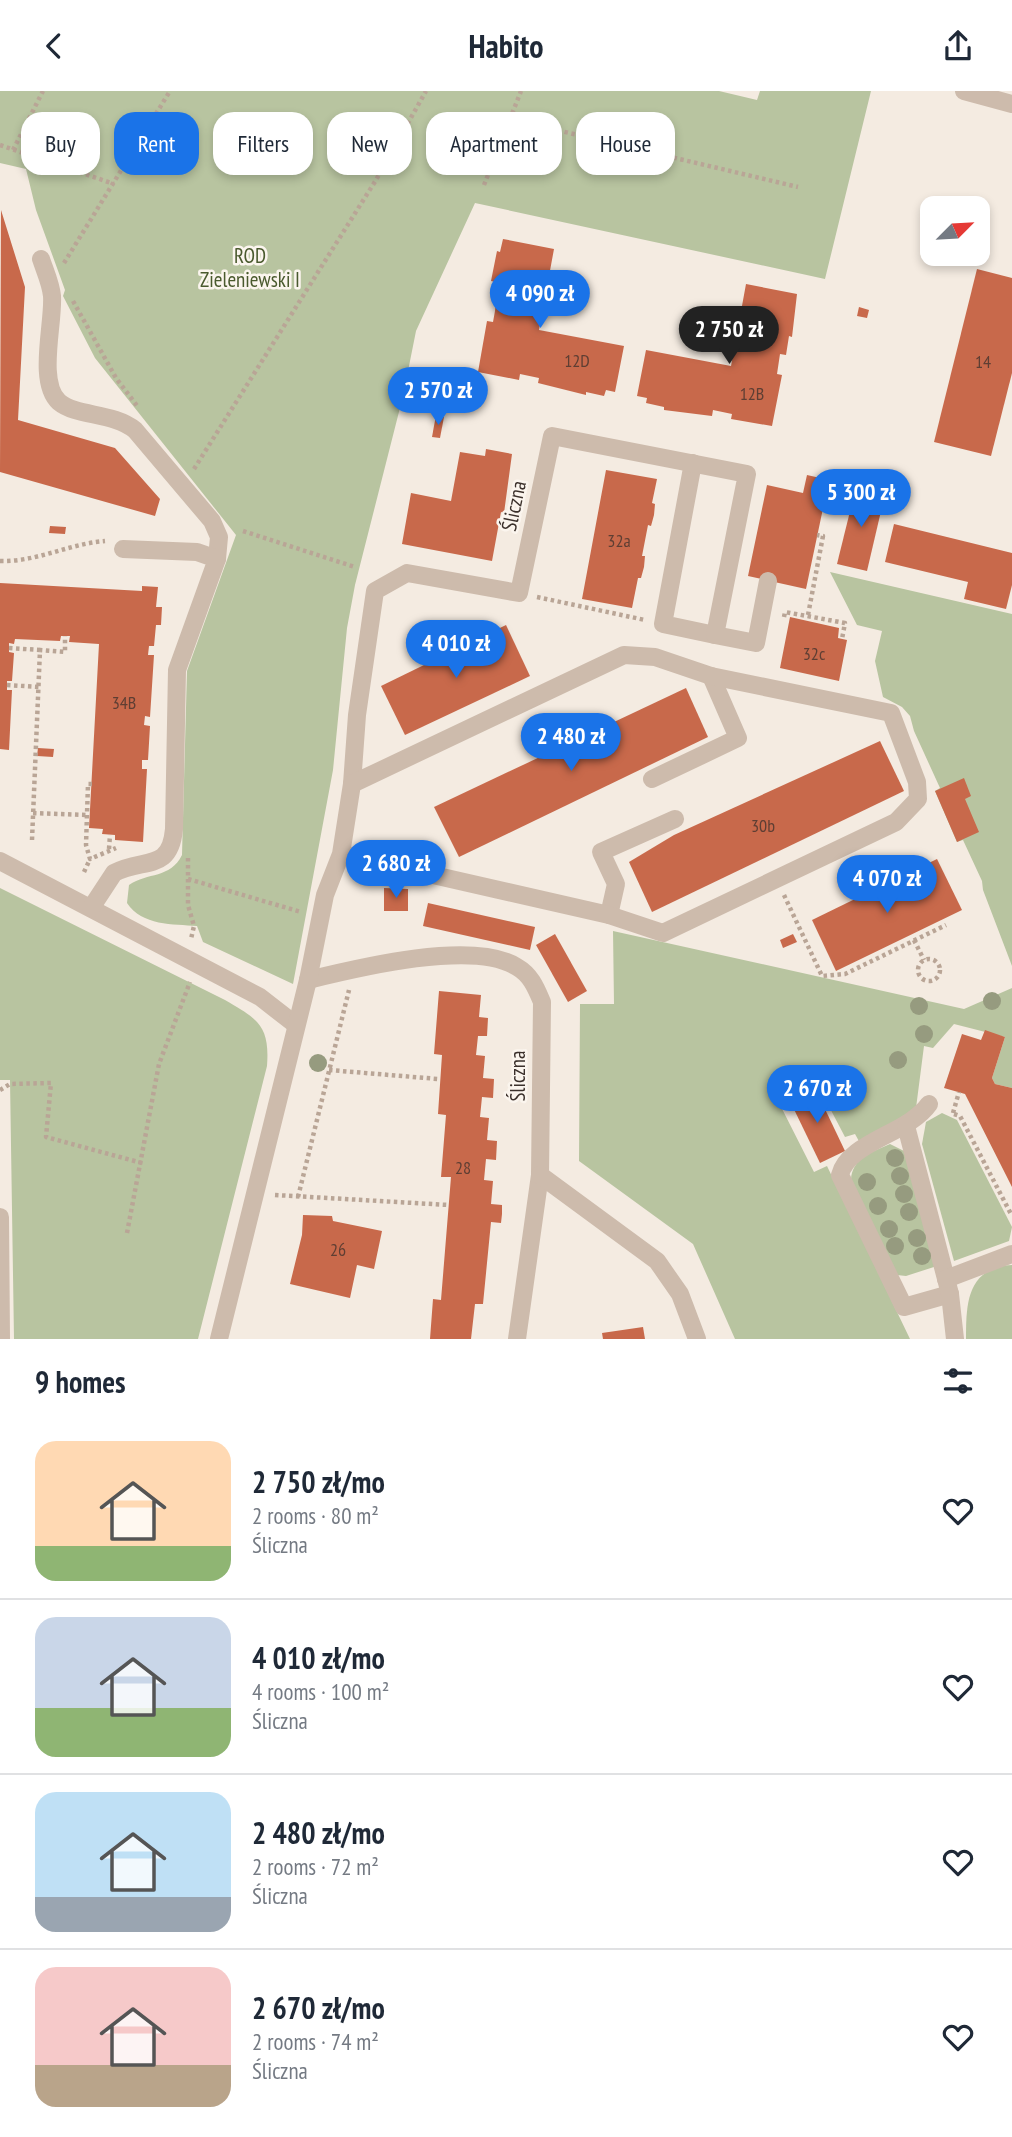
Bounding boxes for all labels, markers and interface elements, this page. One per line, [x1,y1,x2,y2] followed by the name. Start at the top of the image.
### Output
[468,25,544,67] text: Habito
[35,27,73,65] icon: back
[939,27,977,65] icon: share
[21,112,100,175] chip: Buy
[114,112,199,175] chip: Rent
[213,112,313,175] chip: Filters
[327,112,412,175] chip: New
[426,112,562,175] chip: Apartment
[576,112,675,175] chip: House
[920,196,990,266] north arrow
[920,196,990,266] map controls
[200,242,300,293] park label: ROD Zieleniewski I
[468,271,612,330] pin: 4 090 zł
[506,278,574,307] text: 4 090 zł
[657,307,801,366] pin: 2 750 zł
[695,314,763,343] text: 2 750 zł
[564,349,590,372] house number: 12D
[975,350,991,373] house number: 14
[366,367,510,427] pin: 2 570 zł
[404,375,472,404] text: 2 570 zł
[740,382,764,405] house number: 12B
[789,469,933,529] pin: 5 300 zł
[827,477,895,506] text: 5 300 zł
[495,478,532,534] street label: Śliczna
[607,529,631,552] house number: 32a
[384,621,528,680] pin: 4 010 zł
[422,628,490,657] text: 4 010 zł
[803,642,826,665] house number: 32c
[112,691,136,714] house number: 34B
[499,713,643,773] pin: 2 480 zł
[537,721,605,750] text: 2 480 zł
[751,814,775,837] house number: 30b
[324,841,468,900] pin: 2 680 zł
[362,848,430,877] text: 2 680 zł
[815,855,959,915] pin: 4 070 zł
[853,863,921,892] text: 4 070 zł
[504,1051,531,1101] street label: Śliczna
[745,1065,889,1125] pin: 2 670 zł
[783,1073,851,1102] text: 2 670 zł
[455,1156,471,1179] house number: 28
[330,1238,346,1261] house number: 26
[35,1362,126,1401] text: 9 homes
[939,1362,977,1400] icon: filters
[252,1462,385,1501] text: 2 750 zł/mo
[91,1469,175,1553] icon: home
[939,1492,977,1530] icon: heart
[252,1501,379,1530] text: 2 rooms · 80 m²
[252,1530,308,1559] text: Śliczna
[252,1638,385,1677] text: 4 010 zł/mo
[91,1645,175,1729] icon: home
[939,1668,977,1706] icon: heart
[252,1677,389,1706] text: 4 rooms · 100 m²
[252,1706,308,1735] text: Śliczna
[252,1813,385,1852] text: 2 480 zł/mo
[91,1820,175,1904] icon: home
[939,1843,977,1881] icon: heart
[252,1852,379,1881] text: 2 rooms · 72 m²
[252,1881,308,1910] text: Śliczna
[252,1988,385,2027] text: 2 670 zł/mo
[91,1995,175,2079] icon: home
[939,2018,977,2056] icon: heart
[252,2027,379,2056] text: 2 rooms · 74 m²
[252,2056,308,2085] text: Śliczna

